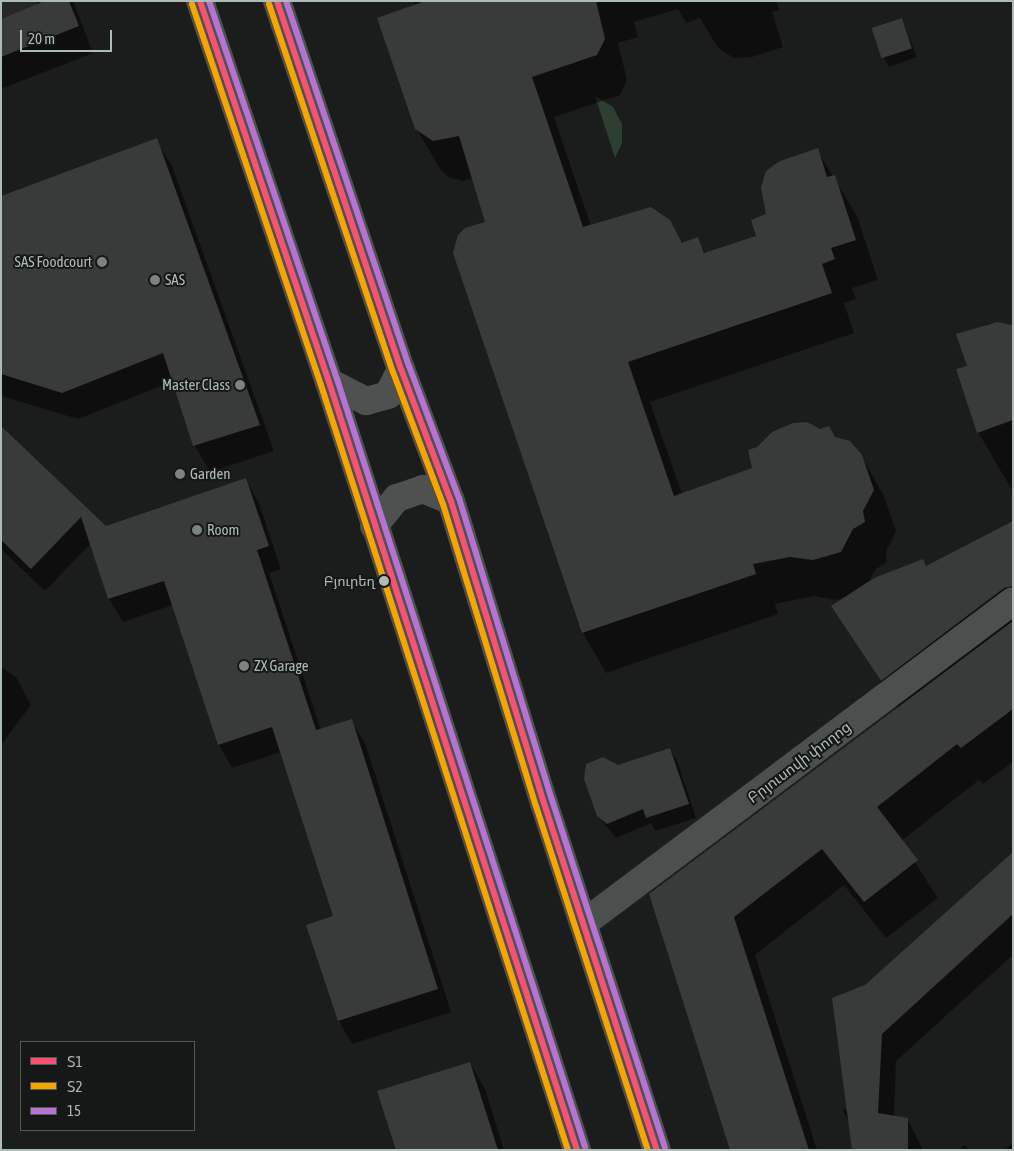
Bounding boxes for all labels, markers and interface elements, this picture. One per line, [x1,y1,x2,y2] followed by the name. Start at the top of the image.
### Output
[22,20,115,52] scale bar
[28,30,55,47] text: 20 m
[15,253,92,271] place label: SAS Foodcourt
[96,256,108,268] marker: SAS Foodcourt
[165,271,185,289] place label: SAS
[149,274,161,286] marker: SAS
[162,376,230,394] place label: Master Class
[234,379,246,391] marker: Master Class
[190,465,231,483] place label: Garden
[174,468,186,480] marker: Garden
[207,521,239,539] place label: Room
[191,524,203,536] marker: Room
[324,573,375,589] place label: Բյուրեղ
[379,576,389,586] marker: Բյուրեղ
[254,657,309,675] place label: ZX Garage
[238,660,250,672] marker: ZX Garage
[744,717,854,807] street label: Բրյուսովի փողոց
[20,1041,195,1131] legend
[67,1053,83,1070] text: Տ1
[67,1078,83,1095] text: Տ2
[67,1102,81,1119] text: 15

